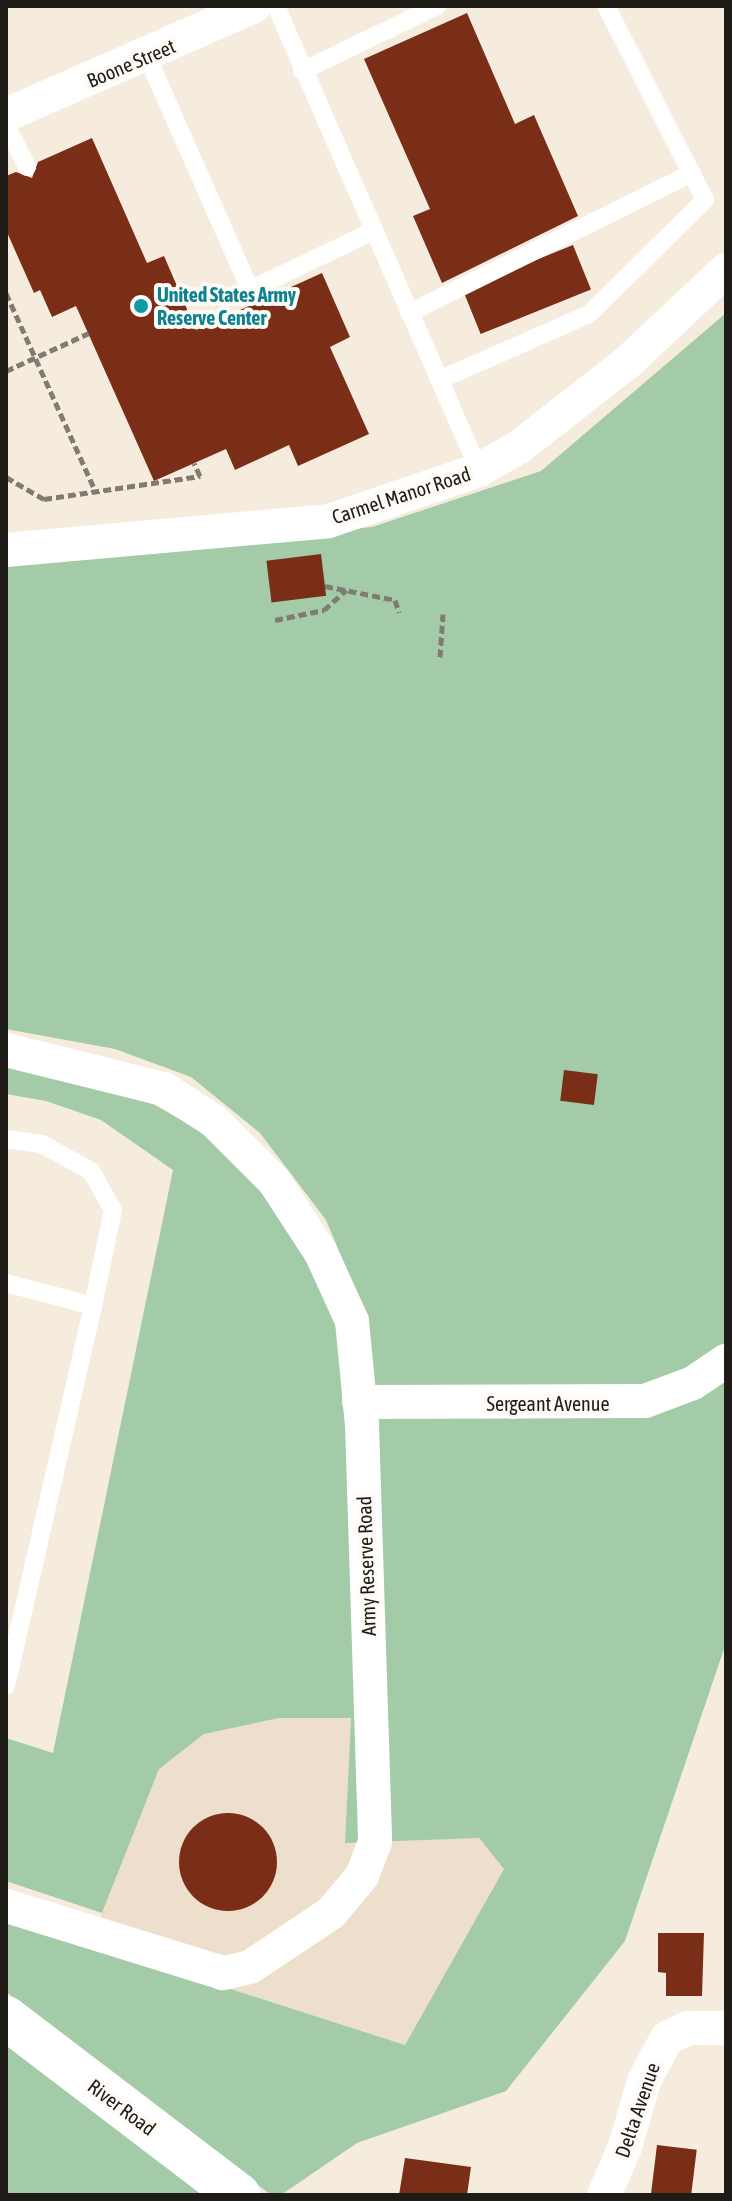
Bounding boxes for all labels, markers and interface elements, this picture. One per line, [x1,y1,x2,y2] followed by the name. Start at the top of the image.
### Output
[83,34,179,92] street label: Boone Street
[157,282,296,329] place label: United States Army Reserve Center
[132,297,150,315] marker: United States Army Reserve Center
[329,461,473,529] street label: Carmel Manor Road
[487,1391,609,1415] street label: Sergeant Avenue
[352,1496,380,1636] street label: Army Reserve Road
[610,2059,664,2161] street label: Delta Avenue
[83,2074,161,2140] street label: River Road

